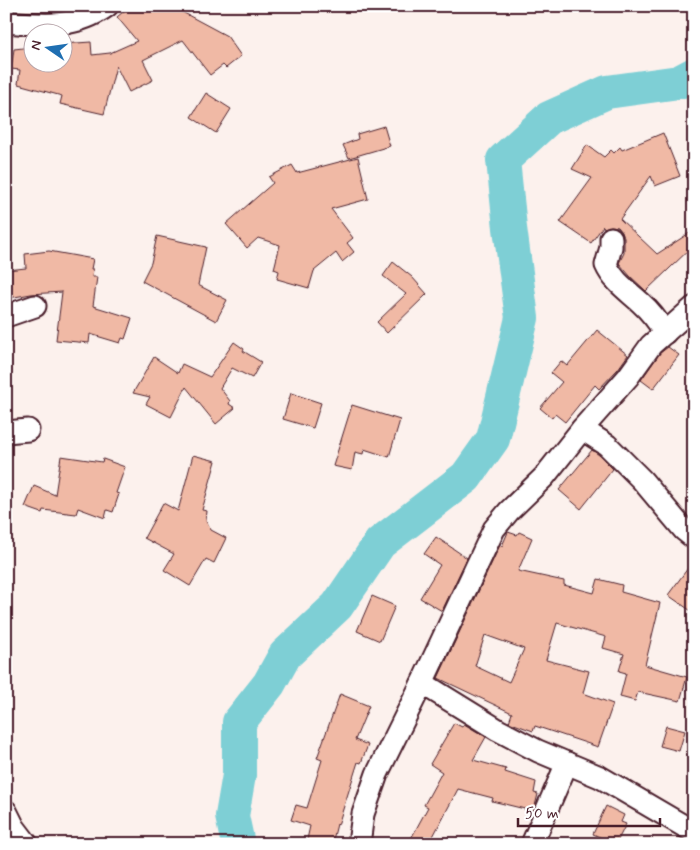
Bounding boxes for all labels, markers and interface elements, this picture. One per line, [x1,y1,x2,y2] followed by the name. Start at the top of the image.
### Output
[22,22,72,72] north arrow
[26,39,46,52] text: N
[518,795,660,827] scale bar
[525,804,559,824] text: 50 m

